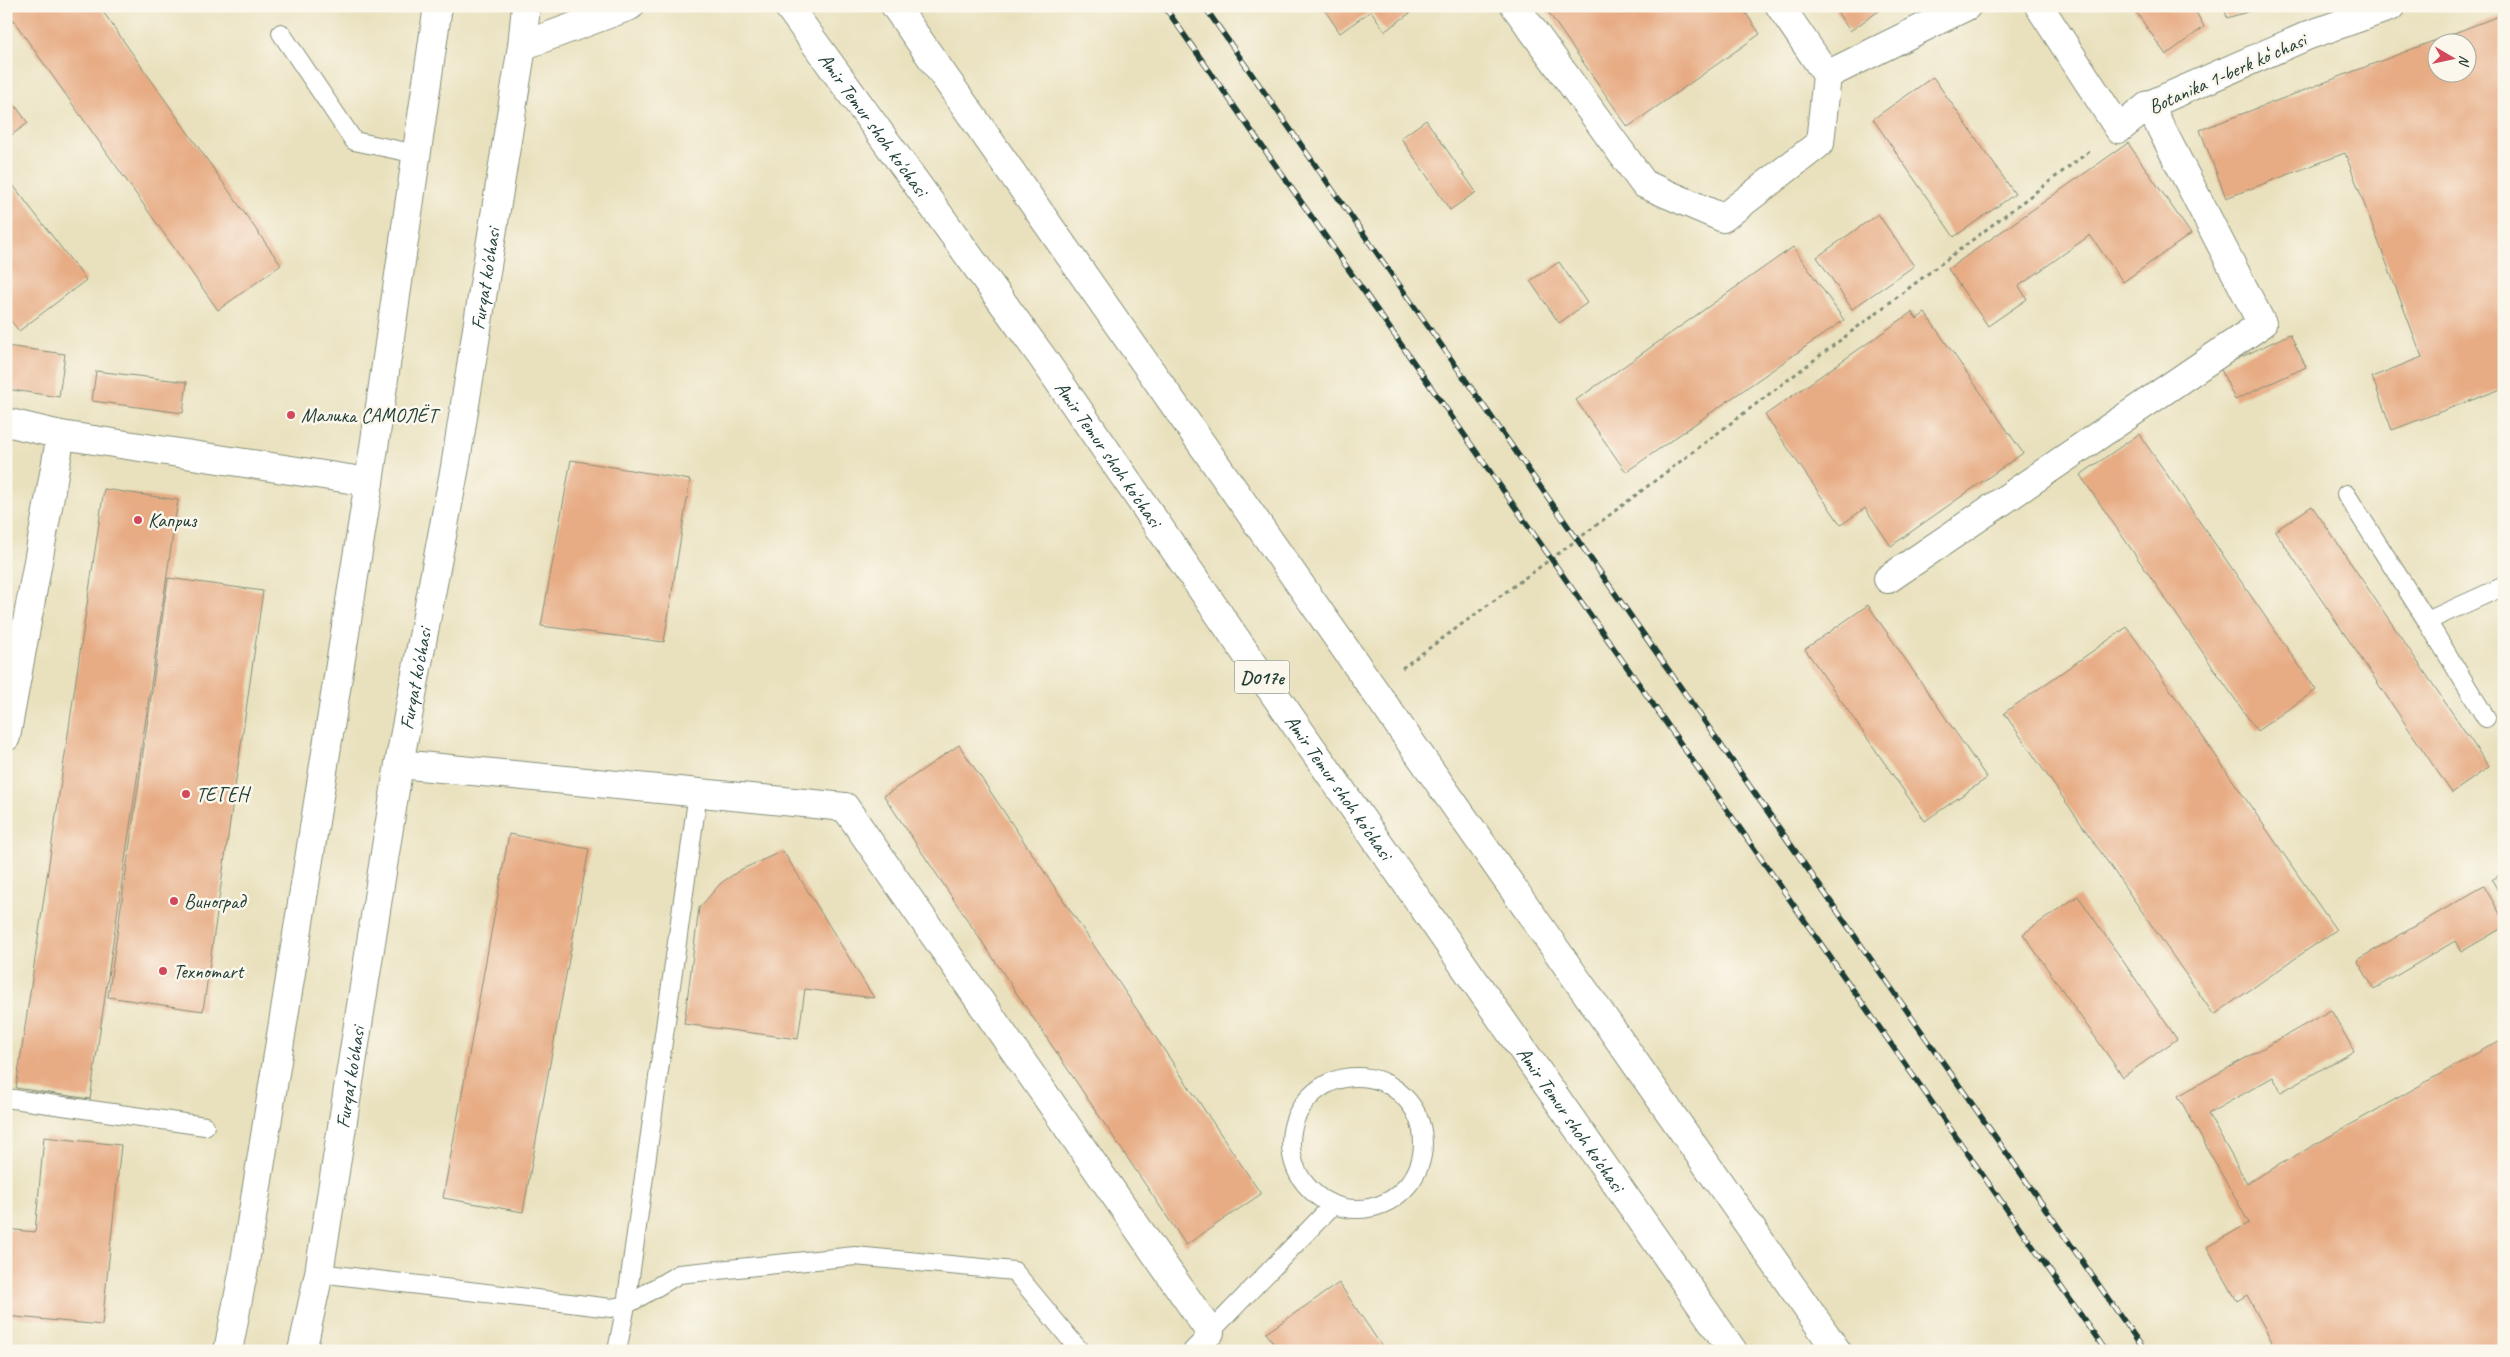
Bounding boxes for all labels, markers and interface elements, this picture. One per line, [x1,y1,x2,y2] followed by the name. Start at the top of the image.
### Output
[2144,27,2312,119] street label: Botanika 1-berk koʻchasi
[2428,32,2478,82] north arrow
[813,48,935,203] street label: Amir Temur shoh ko'chasi
[2455,54,2473,68] text: N
[465,224,506,331] street label: Furqat ko'chasi
[1049,377,1169,534] street label: Amir Temur shoh ko'chasi
[301,403,441,428] place label: Малика САМОЛЁТ
[285,409,297,421] marker: Малика САМОЛЁТ
[148,508,197,533] place label: Каприз
[132,514,144,526] marker: Каприз
[394,624,438,732] street label: Furqat ko'chasi
[1234,660,1290,694] road number: D017e
[1279,710,1399,867] street label: Amir Temur shoh ko'chasi
[196,782,252,807] place label: ТЕГЕН
[180,788,192,800] marker: ТЕГЕН
[184,889,247,914] place label: Виноград
[168,895,180,907] marker: Виноград
[173,959,245,984] place label: Texnomart
[157,965,169,977] marker: Texnomart
[330,1022,371,1130] street label: Furqat ko'chasi
[1511,1042,1631,1199] street label: Amir Temur shoh ko'chasi

